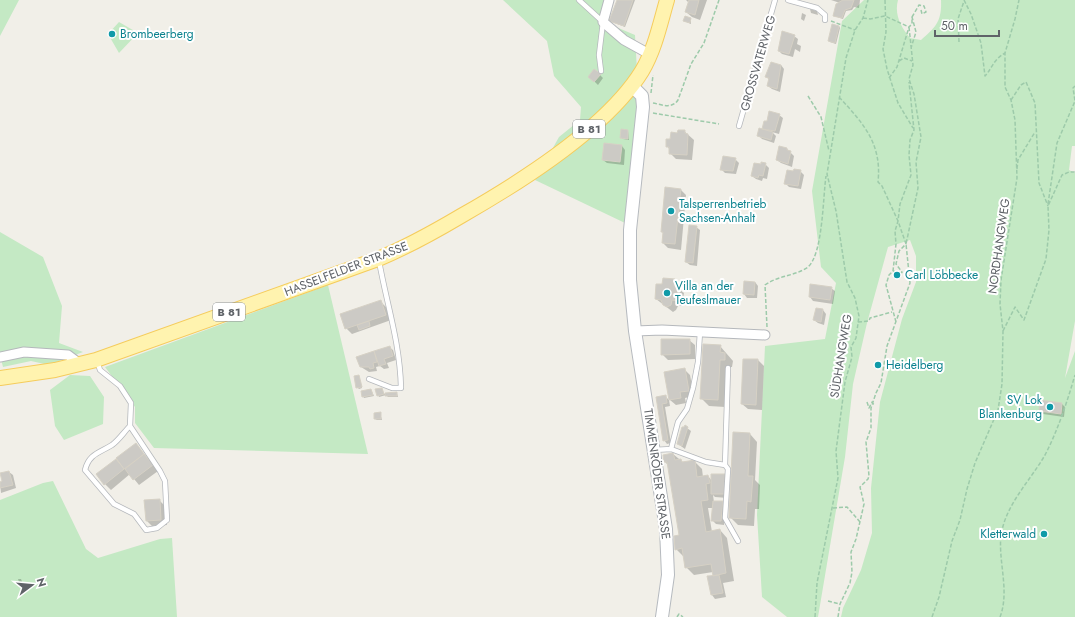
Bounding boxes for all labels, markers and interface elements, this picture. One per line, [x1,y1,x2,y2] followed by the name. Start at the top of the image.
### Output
[935,12,999,38] scale bar
[736,13,780,113] street label: GROSSVATERWEG
[941,17,968,35] text: 50 m
[120,25,194,43] place label: Brombeerberg
[107,29,117,39] marker: Brombeerberg
[573,120,605,138] road number: B 81
[679,195,767,227] place label: Talsperrenbetrieb Sachsen-Anhalt
[983,197,1015,295] street label: NORDHANGWEG
[666,206,676,216] marker: Talsperrenbetrieb Sachsen-Anhalt
[281,237,411,301] street label: HASSELFELDER STRASSE
[905,266,978,284] place label: Carl Löbbecke
[892,270,902,280] marker: Carl Löbbecke
[675,277,742,309] place label: Villa an der Teufeslmauer
[662,288,672,298] marker: Villa an der Teufeslmauer
[213,303,245,321] road number: B 81
[825,313,857,399] street label: SÜDHANGWEG
[886,356,943,374] place label: Heidelberg
[873,360,883,370] marker: Heidelberg
[979,391,1043,423] place label: SV Lok Blankenburg
[1045,402,1055,412] marker: SV Lok Blankenburg
[639,408,675,540] street label: TIMMENRÖDER STRASSE
[980,525,1036,543] place label: Kletterwald
[1039,529,1049,539] marker: Kletterwald
[12,565,52,605] north arrow
[33,576,51,589] text: N

